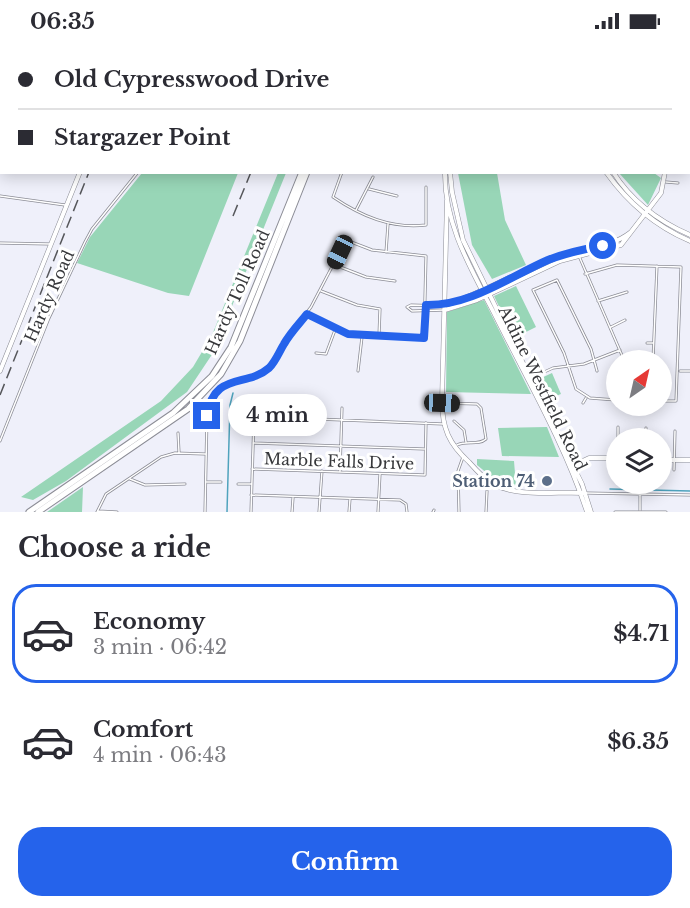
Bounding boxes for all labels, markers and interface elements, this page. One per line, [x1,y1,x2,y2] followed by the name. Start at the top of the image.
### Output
[30,8,95,35] text: 06:35
[54,66,329,93] text: Old Cypresswood Drive
[54,124,230,151] text: Stargazer Point
[200,226,274,358] street label: Hardy Toll Road
[324,232,356,272] car
[589,232,616,259] route start
[20,247,78,345] street label: Hardy Road
[494,301,592,474] street label: Aldine Westfield Road
[606,350,672,416] north arrow
[606,350,672,494] map controls
[424,393,460,413] car
[228,395,327,437] callout: 4 min
[193,402,220,429] route end
[246,403,309,427] text: 4 min
[606,428,672,494] button: layers
[264,448,414,474] street label: Marble Falls Drive
[452,471,535,491] place label: Station 74
[540,474,554,488] marker: Station 74
[18,531,211,564] text: Choose a ride
[21,607,75,661] icon: car
[93,608,205,635] text: Economy
[613,620,669,647] text: $4.71
[93,635,227,659] text: 3 min · 06:42
[21,715,75,769] icon: car
[93,716,193,743] text: Comfort
[607,728,669,755] text: $6.35
[93,743,227,767] text: 4 min · 06:43
[18,827,672,896] button: Confirm

